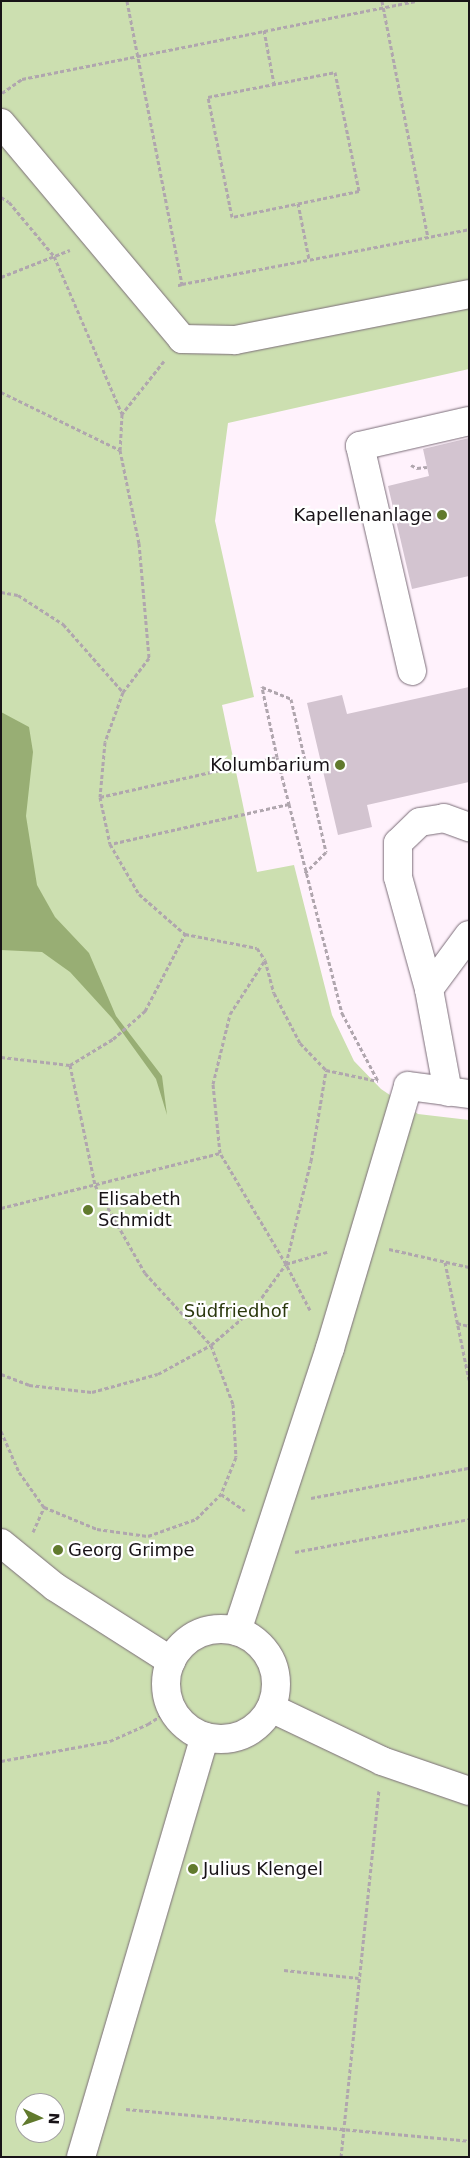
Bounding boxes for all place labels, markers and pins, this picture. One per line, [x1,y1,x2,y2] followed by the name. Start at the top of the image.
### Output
[294,504,432,526] place label: Kapellenanlage
[436,509,448,521] marker: Kapellenanlage
[210,754,330,776] place label: Kolumbarium
[334,759,346,771] marker: Kolumbarium
[98,1189,181,1232] place label: Elisabeth Schmidt
[82,1204,94,1216] marker: Elisabeth Schmidt
[68,1539,195,1561] place label: Georg Grimpe
[52,1544,64,1556] marker: Georg Grimpe
[203,1858,323,1880] place label: Julius Klengel
[187,1863,199,1875] marker: Julius Klengel

